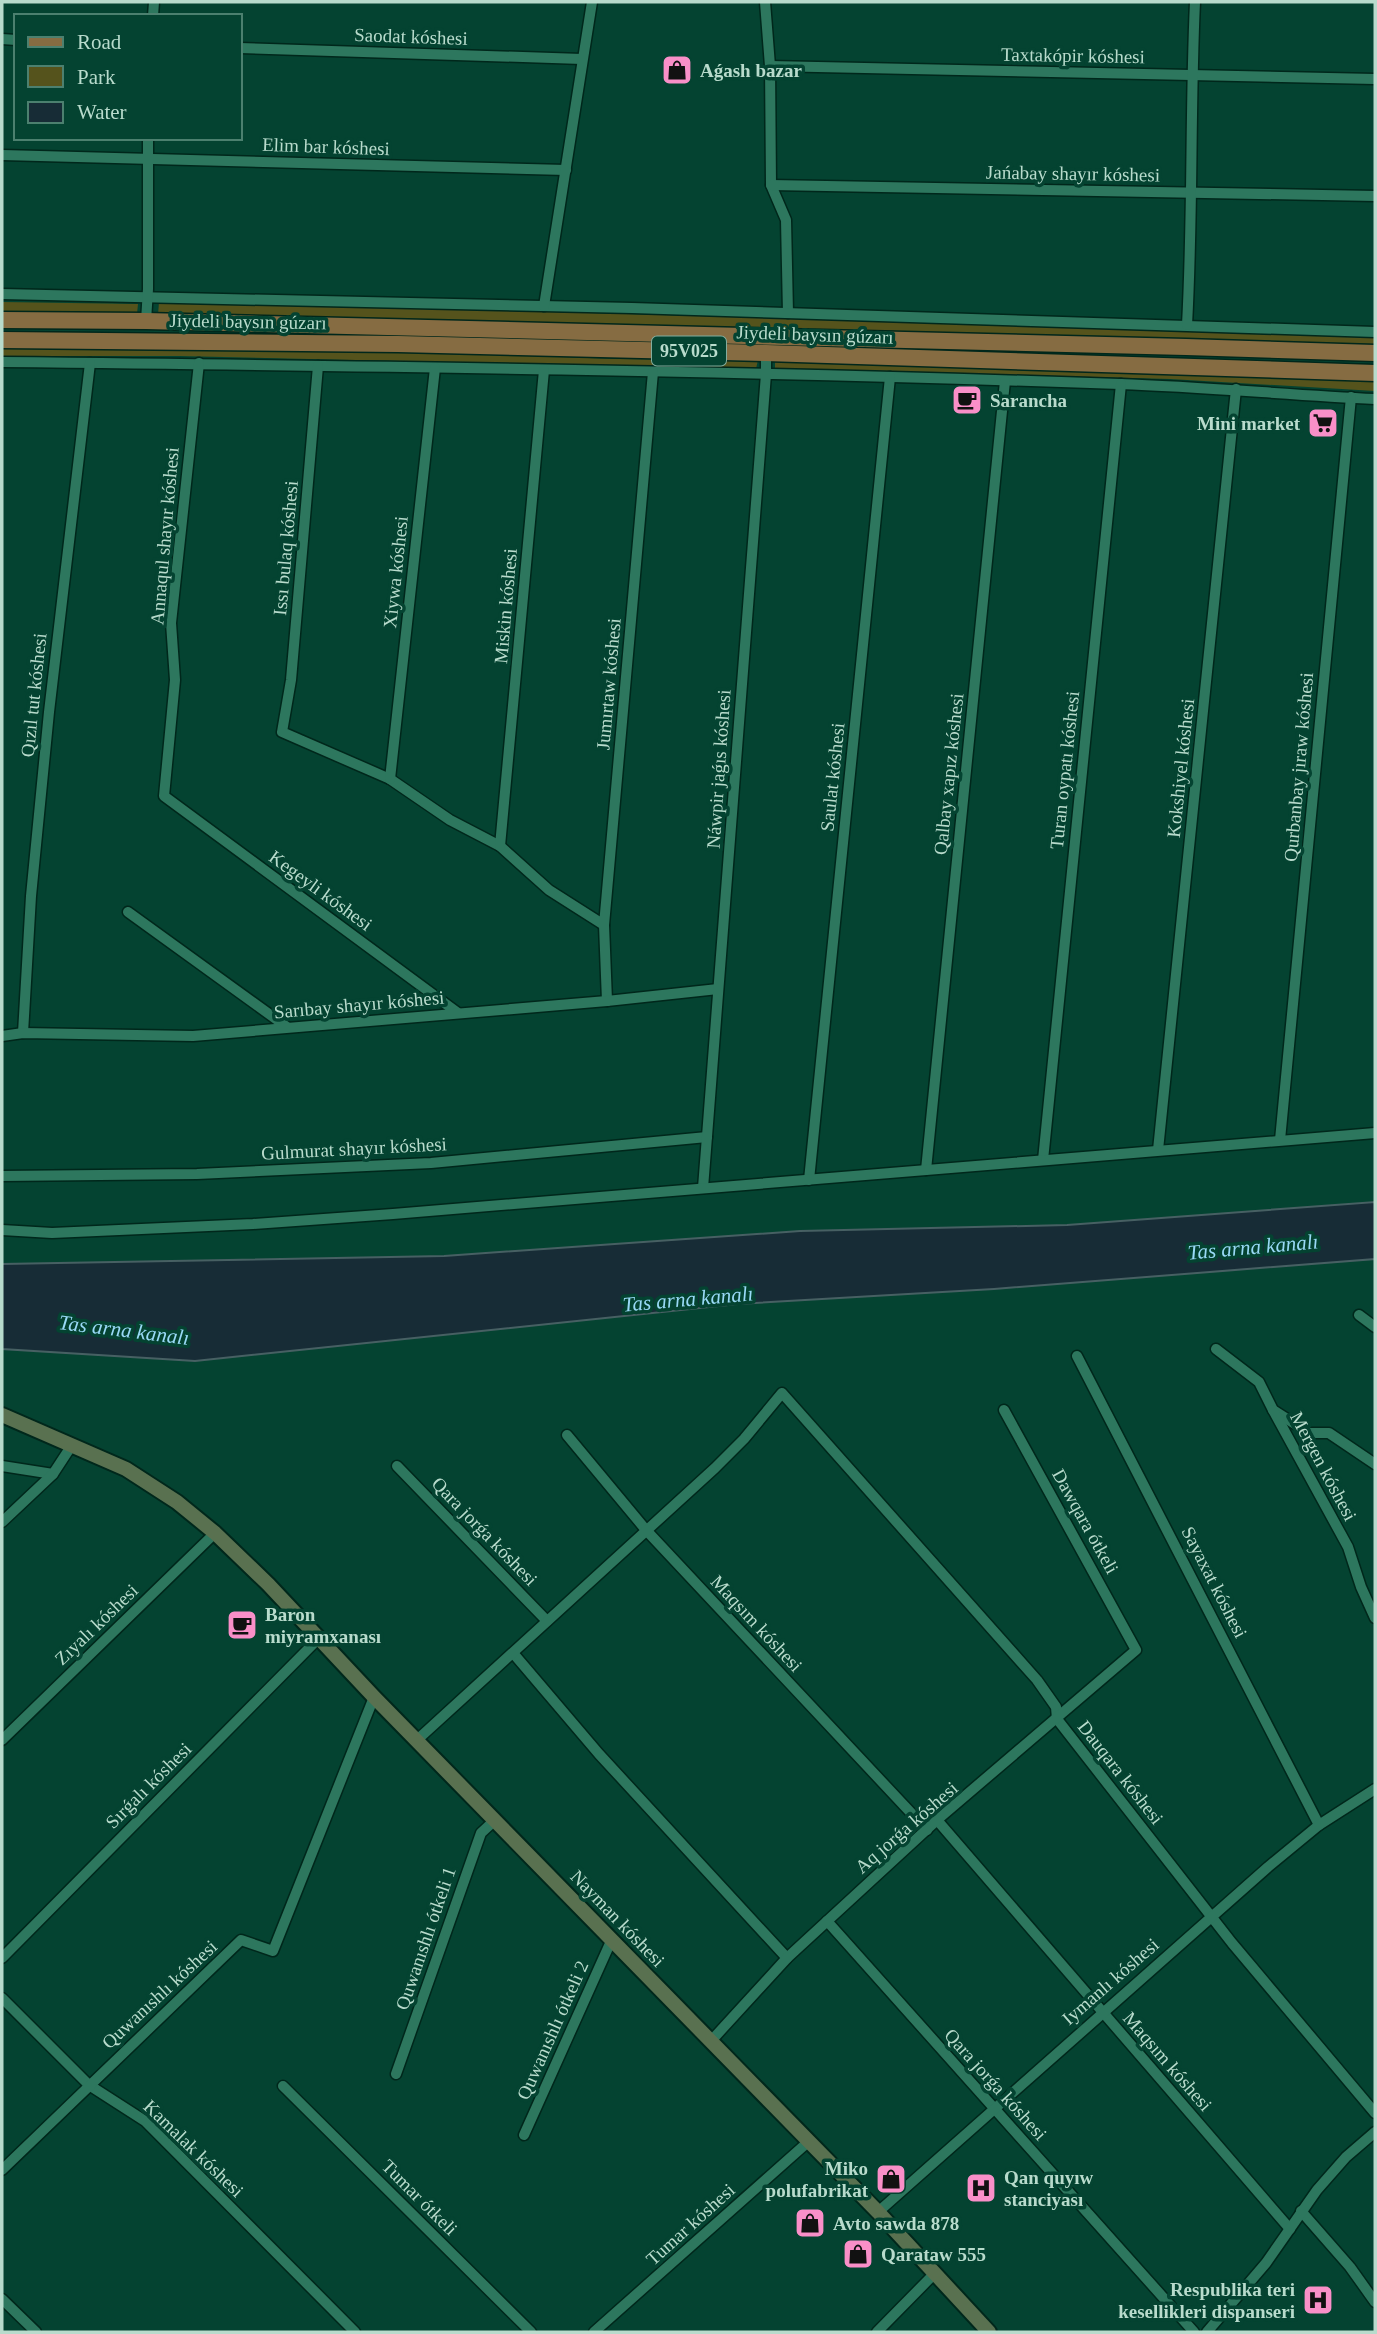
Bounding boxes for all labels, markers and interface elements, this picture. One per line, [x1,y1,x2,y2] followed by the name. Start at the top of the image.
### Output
[14,14,242,140] legend
[354,24,468,49] street label: Saodat kóshesi
[77,30,122,54] text: Road
[1001,44,1145,67] street label: Taxtakópir kóshesi
[660,53,694,87] shop icon: Aǵash bazar
[700,60,802,81] place label: Aǵash bazar
[77,65,116,89] text: Park
[77,100,127,124] text: Water
[262,134,390,159] street label: Elim bar kóshesi
[986,161,1160,186] street label: Jańabay shayır kóshesi
[169,310,327,333] street label: Jiydeli baysın gúzarı
[736,321,894,348] street label: Jiydeli baysın gúzarı
[652,337,726,366] road number: 95V025
[950,383,984,417] cafe icon: Sarancha
[990,390,1068,411] place label: Sarancha
[1306,406,1340,440] supermarket icon: Mini market
[1197,413,1301,434] place label: Mini market
[146,446,183,626] street label: Annaqul shayır kóshesi
[269,480,302,616] street label: Issı bulaq kóshesi
[379,515,412,629] street label: Xiywa kóshesi
[490,548,521,665] street label: Miskin kóshesi
[592,617,625,751] street label: Jumırtaw kóshesi
[17,632,50,758] street label: Qızıl tut kóshesi
[1280,672,1317,863] street label: Qurbanbay jıraw kóshesi
[702,689,735,849] street label: Náwpir jaǵıs kóshesi
[1046,690,1083,850] street label: Turan oypatı kóshesi
[930,692,967,856] street label: Qalbay xapız kóshesi
[1163,697,1198,839] street label: Kokshiyel kóshesi
[816,722,849,832] street label: Saulat kóshesi
[265,846,376,935] street label: Kegeyli kóshesi
[273,987,445,1022] street label: Sarıbay shayır kóshesi
[261,1133,447,1164] street label: Gulmurat shayır kóshesi
[1187,1229,1319,1265] water label: Tas arna kanalı
[622,1281,754,1317] water label: Tas arna kanalı
[57,1310,191,1350] water label: Tas arna kanalı
[1286,1408,1361,1524] street label: Mergen kóshesi
[1048,1465,1123,1577] street label: Dawqara ótkeli
[428,1473,542,1590] street label: Qara jorǵa kóshesi
[1178,1523,1252,1641] street label: Sayaxat kóshesi
[707,1571,807,1676] street label: Maqsım kóshesi
[51,1580,142,1669] street label: Zıyalı kóshesi
[265,1604,381,1647] place label: Baron miyramxanası
[225,1608,259,1642] cafe icon: Baron miyramxanası
[1074,1716,1168,1828] street label: Dauqara kóshesi
[101,1738,196,1833] street label: Sırǵalı kóshesi
[851,1777,962,1878] street label: Aq jorǵa kóshesi
[391,1864,460,2012] street label: Quwanıshlı ótkeli 1
[566,1866,669,1971] street label: Nayman kóshesi
[1058,1934,1163,2029] street label: Iymanlı kóshesi
[98,1936,221,2053] street label: Quwanıshlı kóshesi
[512,1957,593,2103] street label: Quwanıshlı ótkeli 2
[1119,2008,1216,2115] street label: Maqsım kóshesi
[940,2024,1051,2144] street label: Qara jorǵa kóshesi
[139,2096,248,2201] street label: Kamalak kóshesi
[378,2155,462,2239] street label: Tumar ótkeli
[766,2158,869,2201] place label: Miko polufabrikat
[874,2162,908,2196] shop icon: Miko polufabrikat
[1004,2167,1094,2210] place label: Qan quyıw stanciyası
[964,2171,998,2205] hospital icon: Qan quyıw stanciyası
[642,2179,739,2270] street label: Tumar kóshesi
[793,2206,827,2240] shop icon: Avto sawda 878
[833,2213,959,2234] place label: Avto sawda 878
[841,2237,875,2271] shop icon: Qarataw 555
[881,2244,986,2265] place label: Qarataw 555
[1118,2279,1295,2322] place label: Respublika teri kesellikleri dispanseri
[1301,2283,1335,2317] hospital icon: Respublika teri kesellikleri dispanseri

